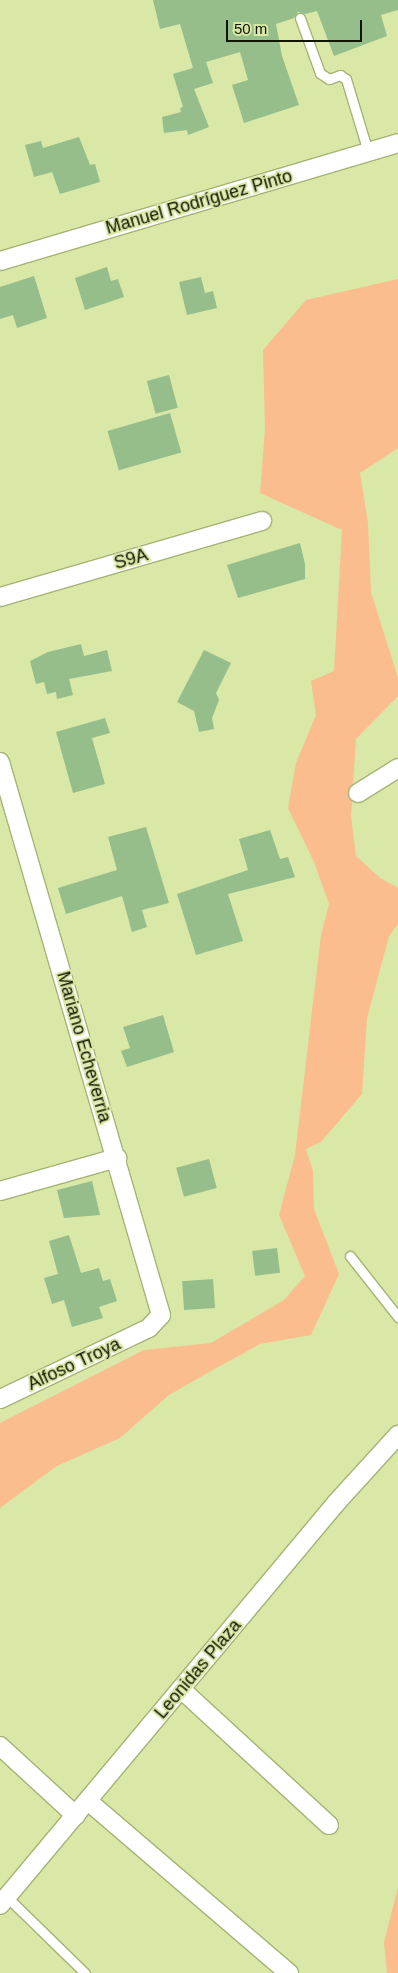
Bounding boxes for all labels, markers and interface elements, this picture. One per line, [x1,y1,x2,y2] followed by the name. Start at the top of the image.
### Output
[228,10,364,42] scale bar
[234,20,267,37] text: 50 m
[103,165,295,239] street label: Manuel Rodríguez Pinto
[112,544,150,574] street label: S9A
[52,969,116,1125] street label: Mariano Echeverria
[24,1333,124,1395] street label: Alfoso Troya
[150,1615,246,1723] street label: Leonidas Plaza

